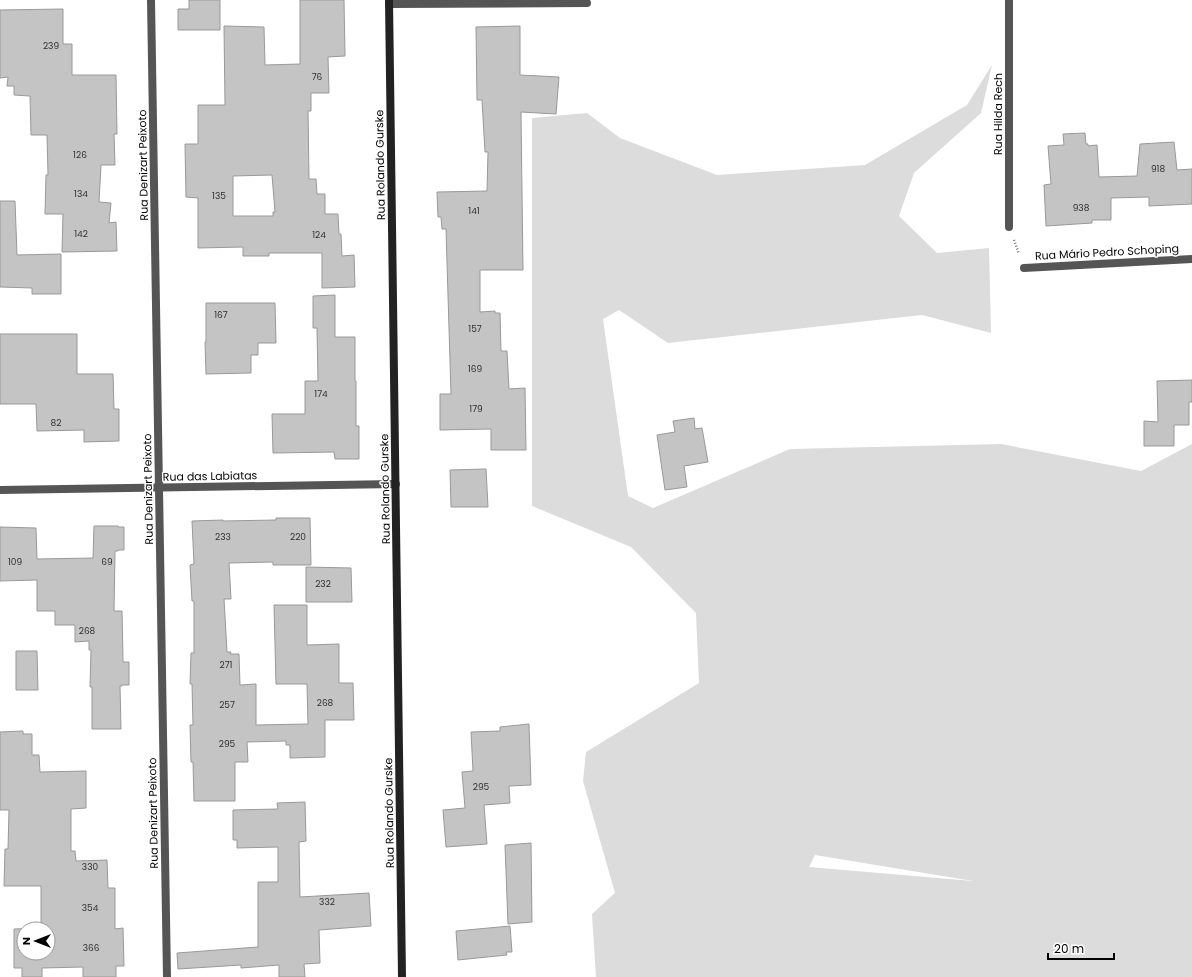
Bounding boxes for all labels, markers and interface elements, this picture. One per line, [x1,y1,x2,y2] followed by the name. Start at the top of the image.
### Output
[43,40,59,52] house number: 239
[312,71,323,83] house number: 76
[990,73,1006,155] street label: Rua Hilda Rech
[134,109,152,221] street label: Rua Denizart Peixoto
[371,110,389,220] street label: Rua Rolando Gurske
[73,149,87,161] house number: 126
[1151,163,1165,175] house number: 918
[74,188,88,200] house number: 134
[212,190,226,202] house number: 135
[1073,202,1090,214] house number: 938
[468,205,480,217] house number: 141
[74,228,88,240] house number: 142
[312,229,326,241] house number: 124
[1035,240,1179,264] street label: Rua Mário Pedro Schoping
[214,309,228,321] house number: 167
[468,323,482,335] house number: 157
[468,363,482,375] house number: 169
[314,388,328,400] house number: 174
[469,403,483,415] house number: 179
[51,417,61,429] house number: 82
[139,433,157,545] street label: Rua Denizart Peixoto
[376,434,394,544] street label: Rua Rolando Gurske
[163,467,258,485] street label: Rua das Labiatas
[215,531,231,543] house number: 233
[290,531,306,543] house number: 220
[8,556,22,568] house number: 109
[101,556,113,568] house number: 69
[315,578,331,590] house number: 232
[79,625,96,637] house number: 268
[220,659,233,671] house number: 271
[317,697,334,709] house number: 268
[219,699,235,711] house number: 257
[219,738,236,750] house number: 295
[144,757,162,869] street label: Rua Denizart Peixoto
[380,758,398,868] street label: Rua Rolando Gurske
[473,781,490,793] house number: 295
[82,861,98,873] house number: 330
[319,896,335,908] house number: 332
[82,902,99,914] house number: 354
[16,921,56,961] north arrow
[1048,935,1114,961] scale bar
[18,937,34,945] text: N
[1054,940,1084,957] text: 20 m
[83,942,100,954] house number: 366

